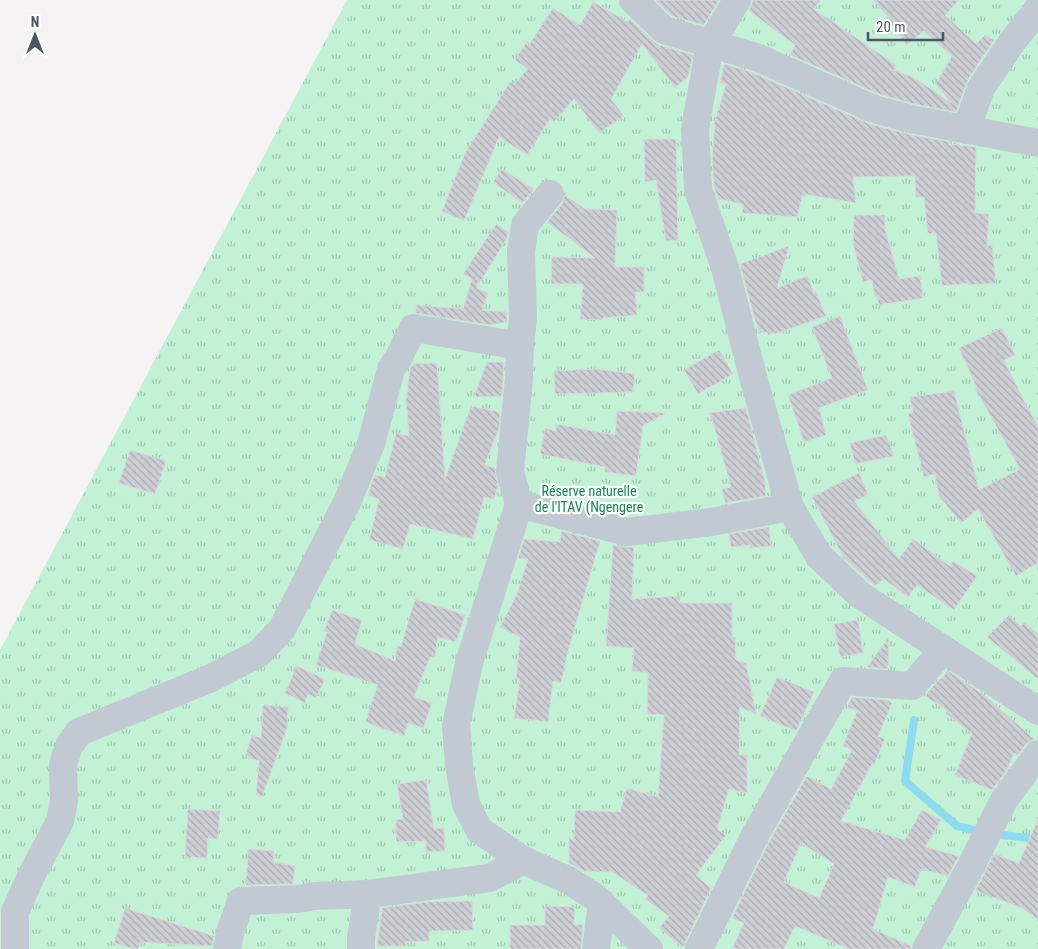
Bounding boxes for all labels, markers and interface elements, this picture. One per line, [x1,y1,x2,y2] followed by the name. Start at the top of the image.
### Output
[10,10,60,60] north arrow
[868,10,943,42] scale bar
[31,14,39,30] text: N
[876,18,906,36] text: 20 m
[535,483,644,516] park label: Réserve naturelle de l'ITAV (Ngengere

